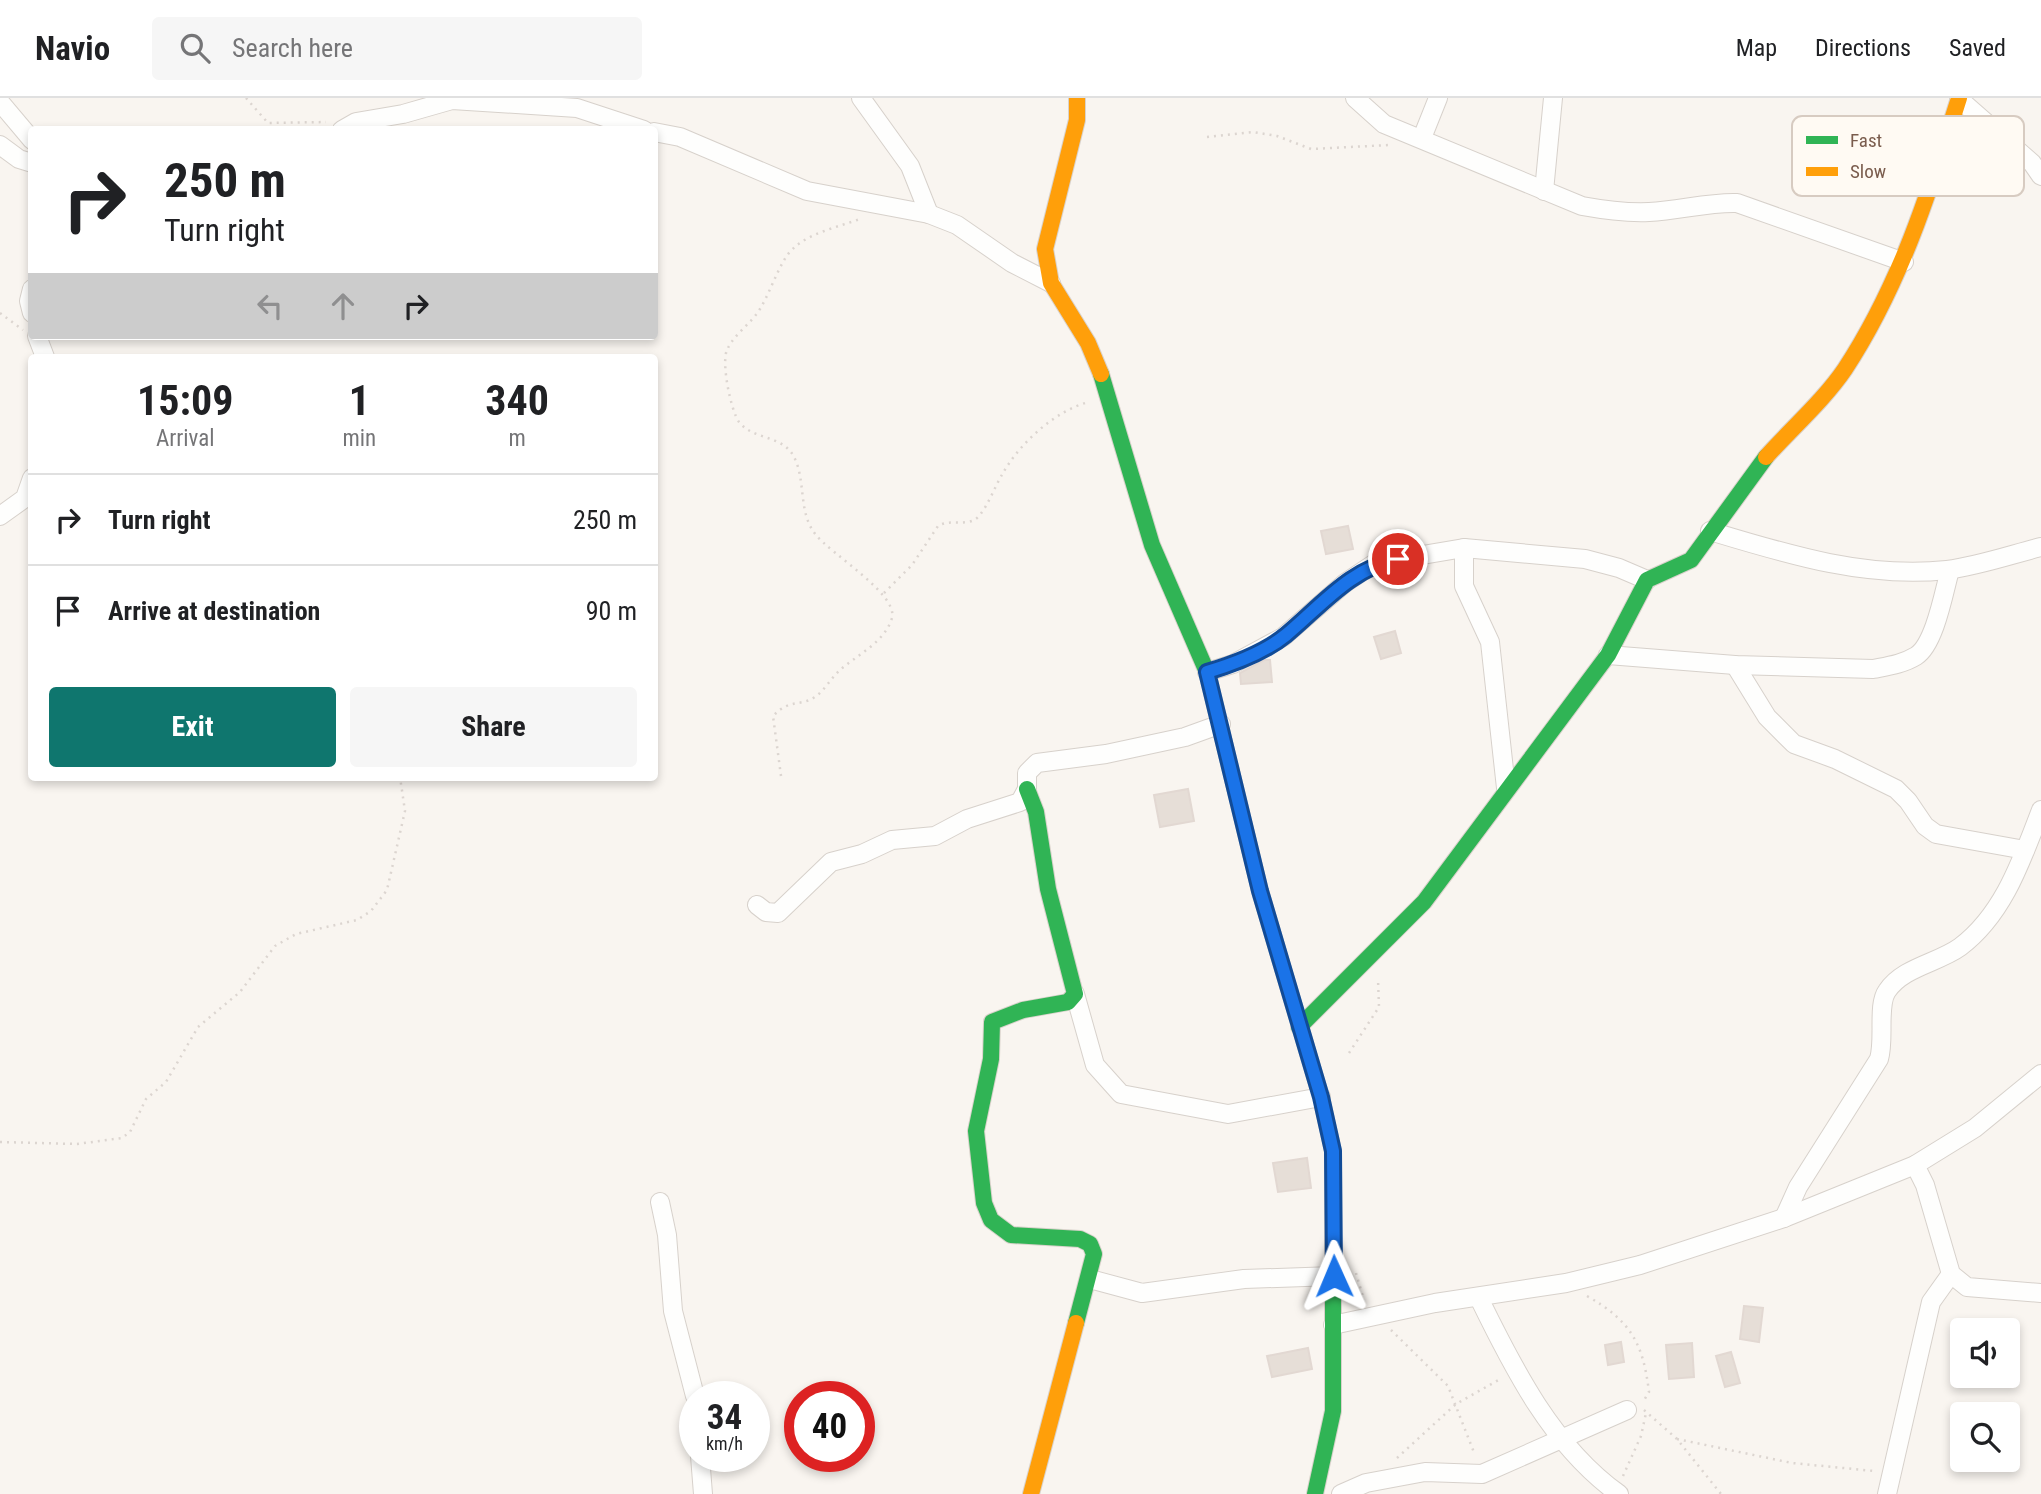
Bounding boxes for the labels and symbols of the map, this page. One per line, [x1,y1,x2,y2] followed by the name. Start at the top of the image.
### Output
[1792,116,2024,196] legend
[1850,129,1882,152] text: Fast
[1850,160,1886,183] text: Slow
[1368,529,1428,589] pin
[1297,1239,1371,1313] position arrow
[784,1381,875,1472] speed limit sign: 40

